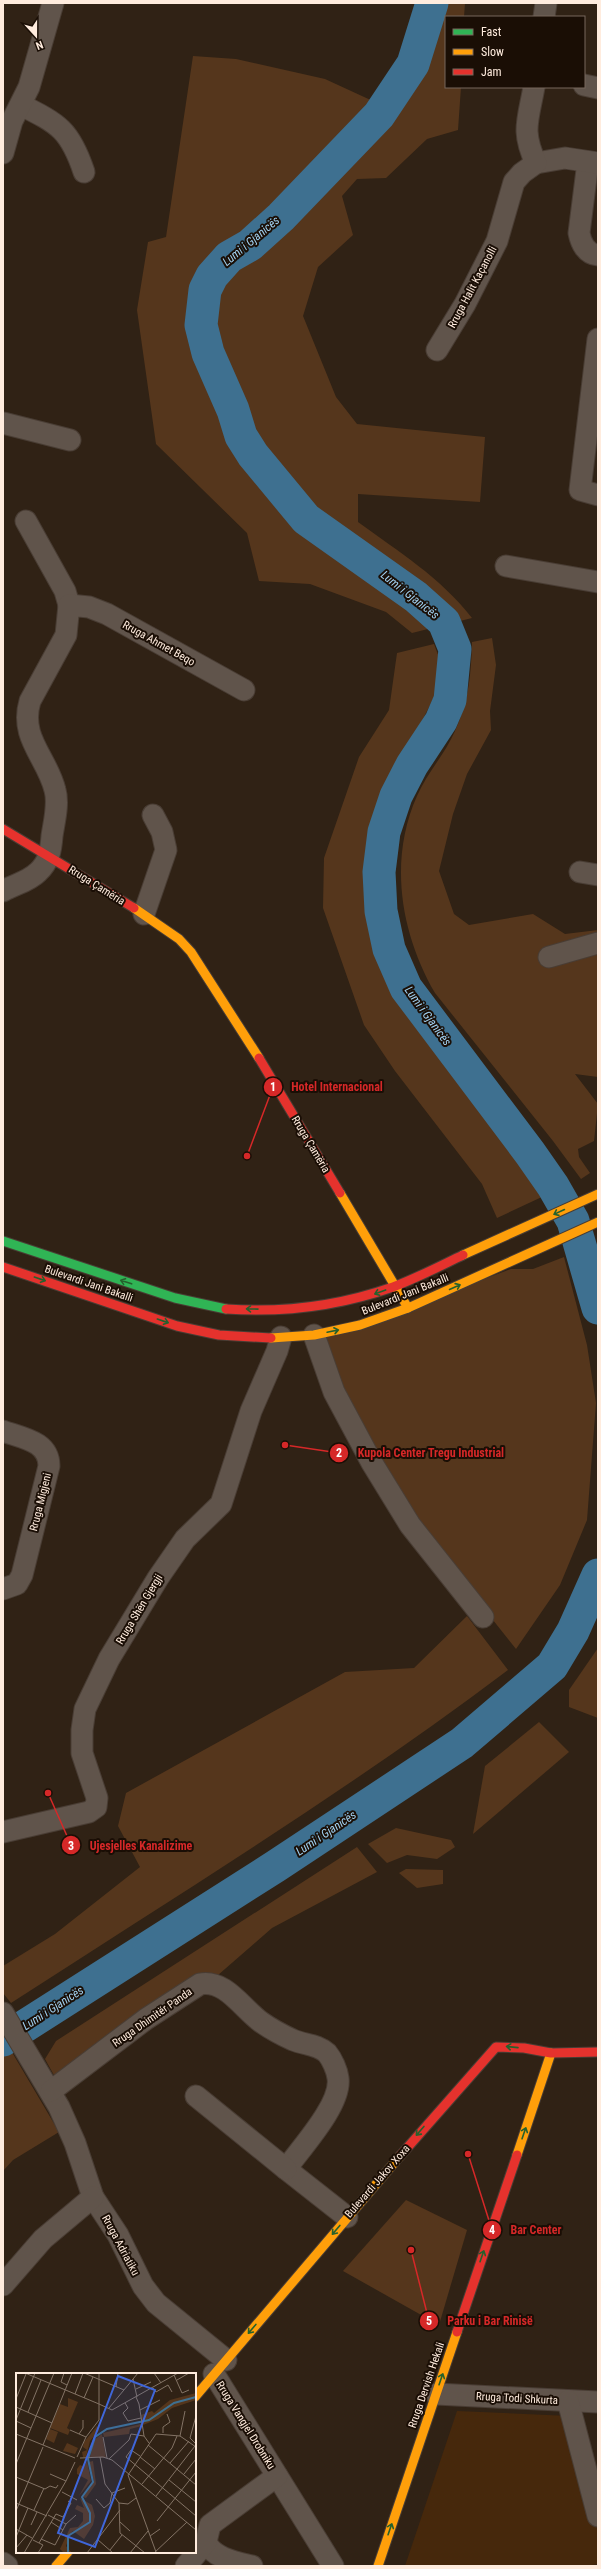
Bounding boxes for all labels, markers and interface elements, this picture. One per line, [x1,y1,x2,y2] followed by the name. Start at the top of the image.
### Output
[16,16,56,56] north arrow
[445,16,585,88] legend
[481,25,502,39] text: Fast
[34,38,45,52] text: N
[481,45,504,59] text: Slow
[481,65,502,79] text: Jam
[220,213,282,269] water label: Lumi i Gjanicës
[445,244,499,330] street label: Rruga Halit Kaçanolli
[378,568,442,622] water label: Lumi i Gjanicës
[120,618,198,669] street label: Rruga Ahmet Beqo
[66,863,127,908] street label: Rruga Çamëria
[402,984,454,1048] water label: Lumi i Gjanicës
[263,1075,391,1099] callout: Hotel Internacional
[270,1080,276,1094] text: 1
[291,1080,383,1094] text: Hotel Internacional
[289,1114,333,1175] street label: Rruga Çamëria
[553,1209,565,1216] one-way arrow
[43,1262,135,1305] street label: Bulevardi Jani Bakalli
[360,1271,451,1318] street label: Bulevardi Jani Bakalli
[34,1276,46,1284] one-way arrow
[120,1277,132,1285] one-way arrow
[448,1283,460,1291] one-way arrow
[374,1288,386,1296] one-way arrow
[246,1306,259,1313] one-way arrow
[157,1318,170,1325] one-way arrow
[326,1327,339,1335] one-way arrow
[329,1441,512,1465] callout: Kupola Center Tregu Industrial
[336,1446,342,1460] text: 2
[358,1446,504,1460] text: Kupola Center Tregu Industrial
[27,1472,54,1533] street label: Rruga Migjeni
[113,1572,165,1647] street label: Rruga Shën Gjergji
[293,1808,359,1858] water label: Lumi i Gjanicës
[61,1833,200,1857] callout: Ujesjelles Kanalizime
[68,1839,74,1853] text: 3
[90,1839,193,1853] text: Ujesjelles Kanalizime
[20,1983,86,2033] water label: Lumi i Gjanicës
[110,1985,195,2050] street label: Rruga Dhimitër Panda
[506,2043,519,2050] one-way arrow
[416,2126,425,2137] one-way arrow
[521,2127,528,2140] one-way arrow
[342,2142,413,2220] street label: Bulevardi Jakov Xoxa
[99,2213,142,2278] street label: Rruga Adriatiku
[482,2218,569,2242] callout: Bar Center
[489,2223,495,2237] text: 4
[510,2223,562,2237] text: Bar Center
[331,2225,340,2235] one-way arrow
[479,2250,486,2263] one-way arrow
[419,2309,540,2333] callout: Parku i Bar Rinisë
[426,2314,432,2328] text: 5
[447,2314,533,2328] text: Parku i Bar Rinisë
[247,2324,256,2335] one-way arrow
[406,2341,447,2430] street label: Rruga Dervish Hekali
[16,2373,196,2553] inset map
[437,2374,445,2386] one-way arrow
[213,2379,278,2472] street label: Rruga Vangjel Drobniku
[476,2390,558,2407] street label: Rruga Todi Shkurta
[387,2523,394,2536] one-way arrow

